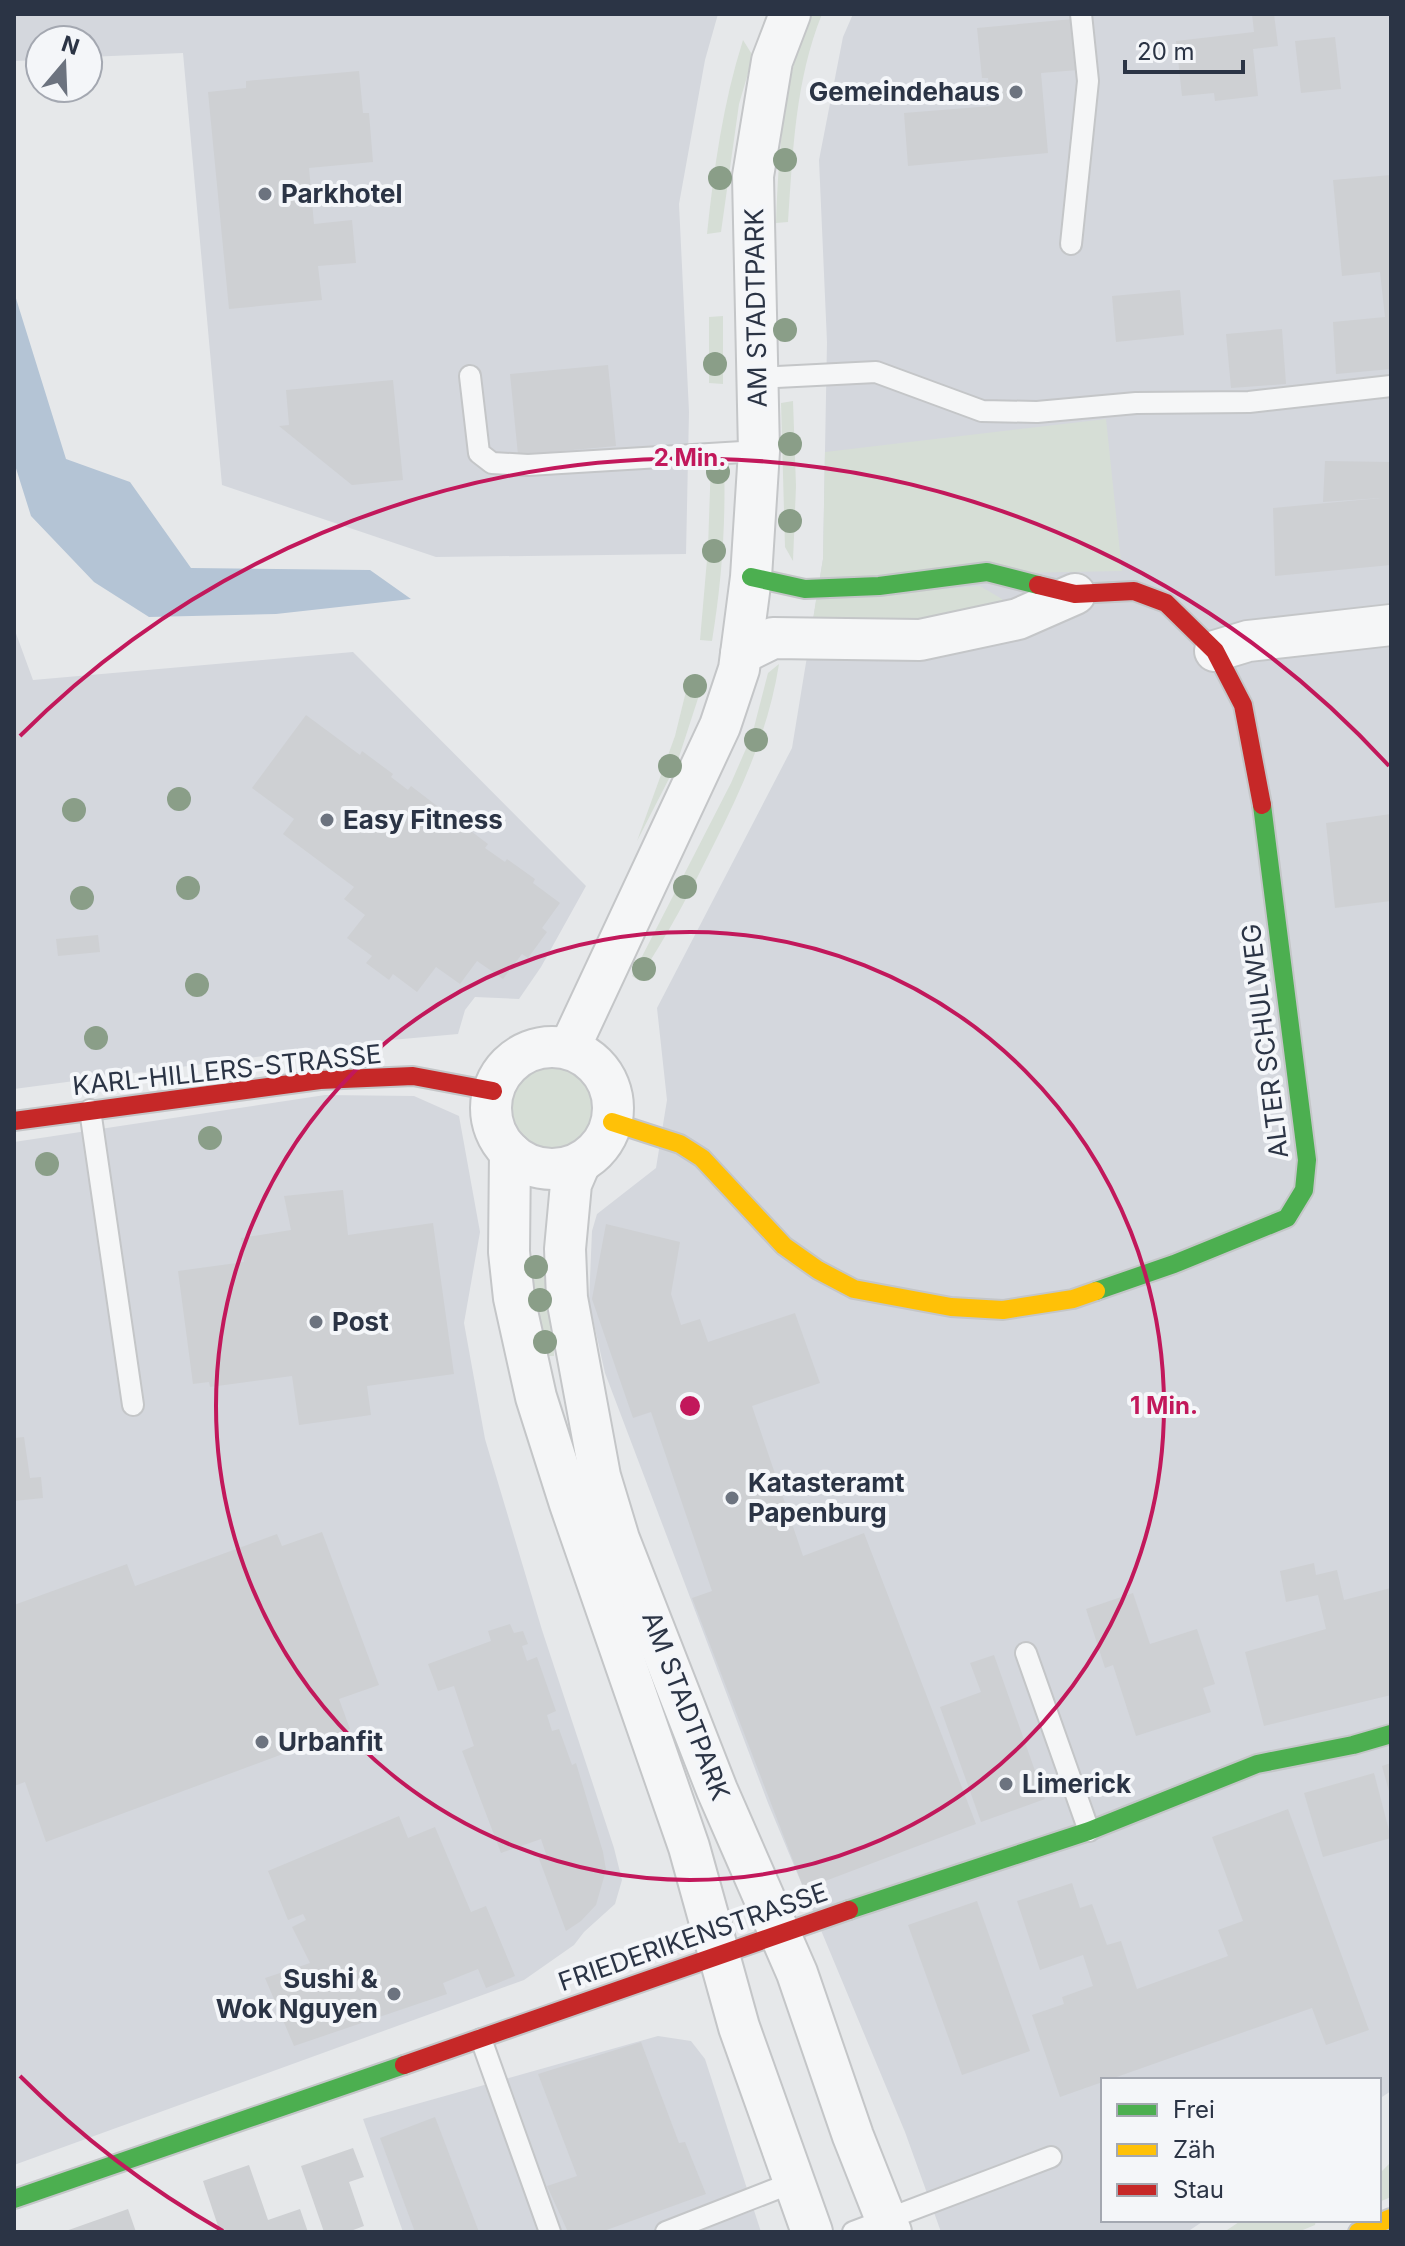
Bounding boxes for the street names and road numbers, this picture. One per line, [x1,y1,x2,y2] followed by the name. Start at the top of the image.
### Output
[738,208,773,408] street label: AM STADTPARK
[1235,922,1294,1160] street label: ALTER SCHULWEG
[71,1038,383,1101] street label: KARL-HILLERS-STRASSE
[636,1607,737,1805] street label: AM STADTPARK
[554,1876,831,1997] street label: FRIEDERIKENSTRASSE

